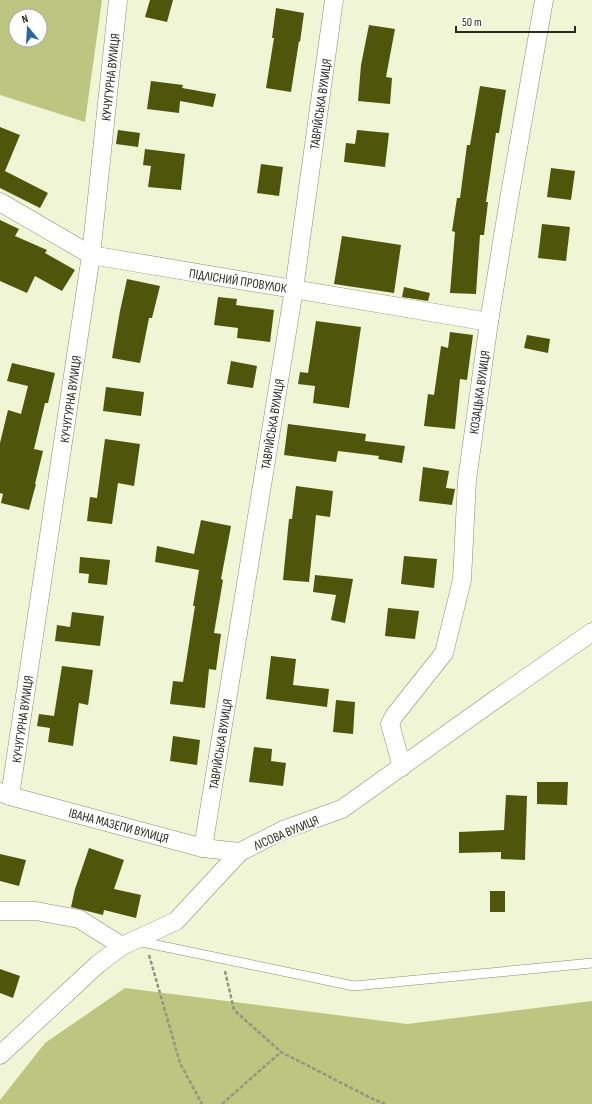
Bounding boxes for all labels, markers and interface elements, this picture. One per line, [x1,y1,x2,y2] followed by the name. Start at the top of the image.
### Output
[8,8,48,48] north arrow
[456,8,575,34] scale bar
[20,12,30,26] text: N
[462,15,482,30] text: 50 m
[98,32,124,122] street label: КУЧУГУРНА ВУЛИЦЯ
[307,58,335,151] street label: ТАВРІЙСЬКА ВУЛИЦЯ
[188,265,288,297] street label: ПІДЛІСНИЙ ПРОВУЛОК
[466,349,494,435] street label: КОЗАЦЬКА ВУЛИЦЯ
[57,354,85,444] street label: КУЧУГУРНА ВУЛИЦЯ
[258,378,288,471] street label: ТАВРІЙСЬКА ВУЛИЦЯ
[9,674,37,764] street label: КУЧУГУРНА ВУЛИЦЯ
[206,698,236,791] street label: ТАВРІЙСЬКА ВУЛИЦЯ
[67,805,170,847] street label: ІВАНА МАЗЕПИ ВУЛИЦЯ
[250,812,321,854] street label: ЛІСОВА ВУЛИЦЯ

